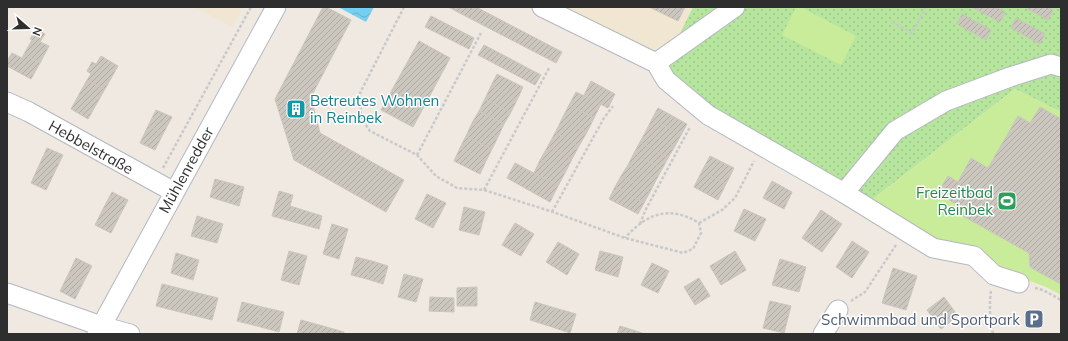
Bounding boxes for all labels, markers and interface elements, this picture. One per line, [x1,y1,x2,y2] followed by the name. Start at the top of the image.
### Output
[8,8,48,48] north arrow
[29,25,45,38] text: N
[310,91,439,127] place label: Betreutes Wohnen in Reinbek
[285,98,307,120] building icon: Betreutes Wohnen in Reinbek
[45,116,137,178] street label: Hebbelstraße
[154,123,218,217] street label: Mühlenredder
[916,183,993,219] place label: Freizeitbad Reinbek
[996,190,1018,212] sports icon: Freizeitbad Reinbek
[1023,308,1045,330] parking icon: Schwimmbad und Sportpark
[821,310,1020,329] place label: Schwimmbad und Sportpark

